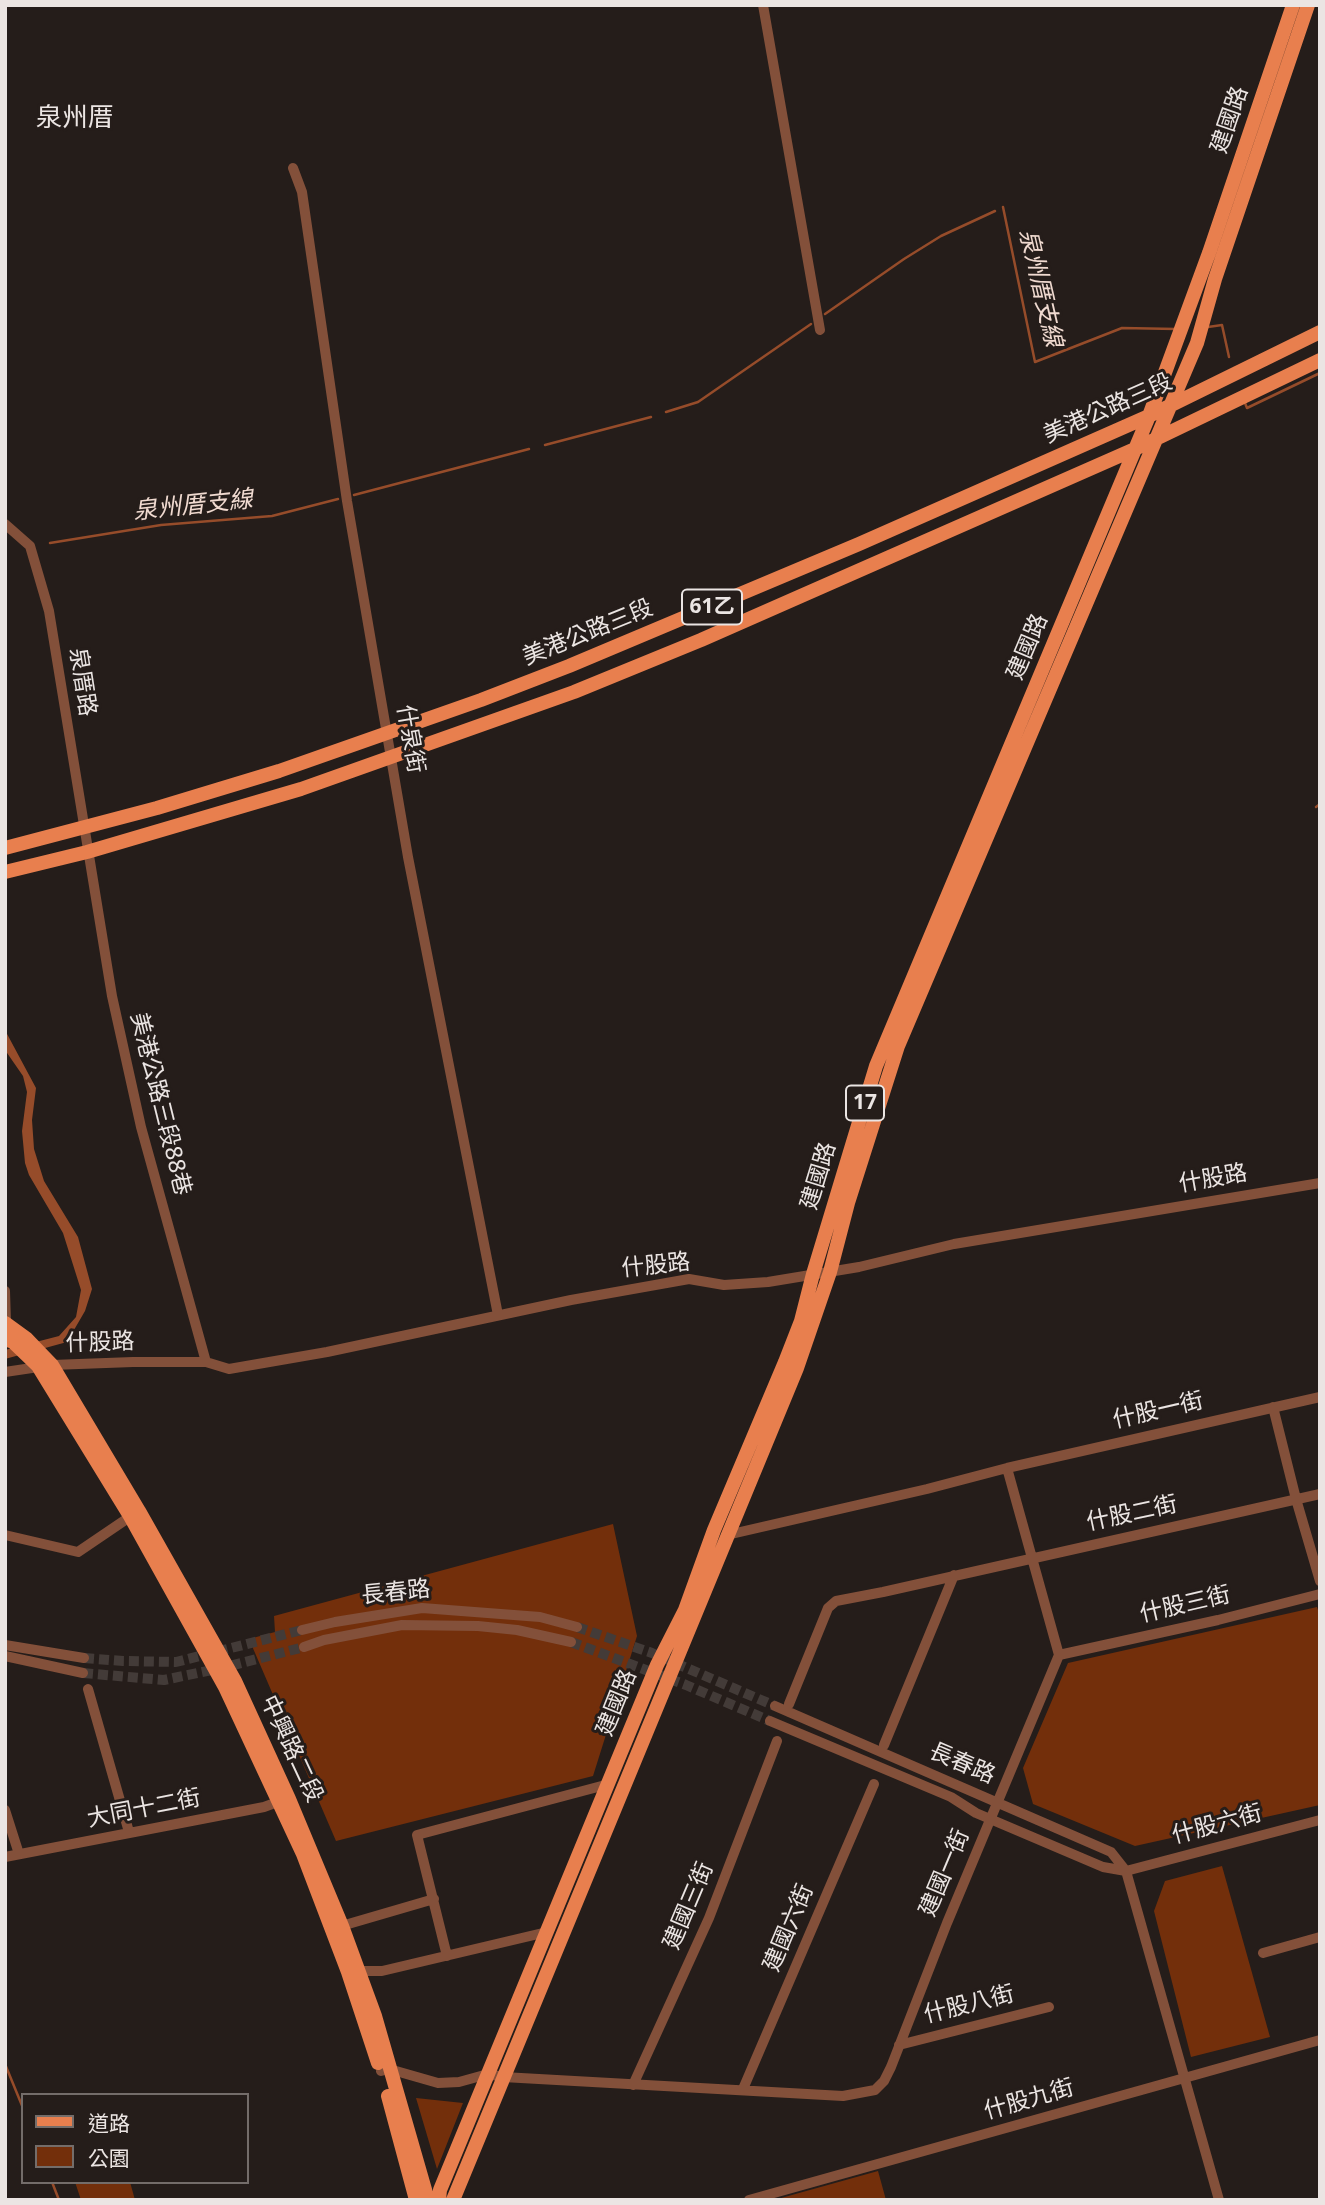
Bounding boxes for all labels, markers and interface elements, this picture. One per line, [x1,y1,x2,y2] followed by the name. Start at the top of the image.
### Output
[1206,83,1254,157] street label: 建國路
[36,103,114,135] district label: 泉州厝
[1012,226,1068,350] water label: 泉州厝支線
[1039,368,1177,450] street label: 美港公路三段
[132,485,254,527] water label: 泉州厝支線
[682,590,742,624] road number: 61乙
[519,594,657,672] street label: 美港公路三段
[1002,610,1054,684] street label: 建國路
[63,646,101,718] street label: 泉厝路
[390,703,430,775] street label: 什泉街
[124,1010,196,1198] street label: 美港公路三段88巷
[846,1086,884,1120] road number: 17
[796,1139,842,1213] street label: 建國路
[1177,1159,1249,1199] street label: 什股路
[620,1249,692,1283] street label: 什股路
[65,1328,135,1358] street label: 什股路
[1110,1387,1206,1435] street label: 什股一街
[1084,1491,1180,1537] street label: 什股二街
[360,1576,432,1610] street label: 長春路
[1137,1581,1233,1629] street label: 什股三街
[591,1666,643,1740] street label: 建國路
[254,1691,328,1807] street label: 中興路二段
[925,1738,999,1790] street label: 長春路
[85,1784,203,1834] street label: 大同十二街
[1169,1800,1265,1850] street label: 什股六街
[914,1825,976,1921] street label: 建國一街
[658,1858,720,1954] street label: 建國三街
[758,1880,820,1976] street label: 建國六街
[921,1980,1017,2030] street label: 什股八街
[981,2074,1077,2126] street label: 什股九街
[21,2093,248,2184] legend
[88,2109,130,2137] text: 道路
[88,2144,130,2172] text: 公園

